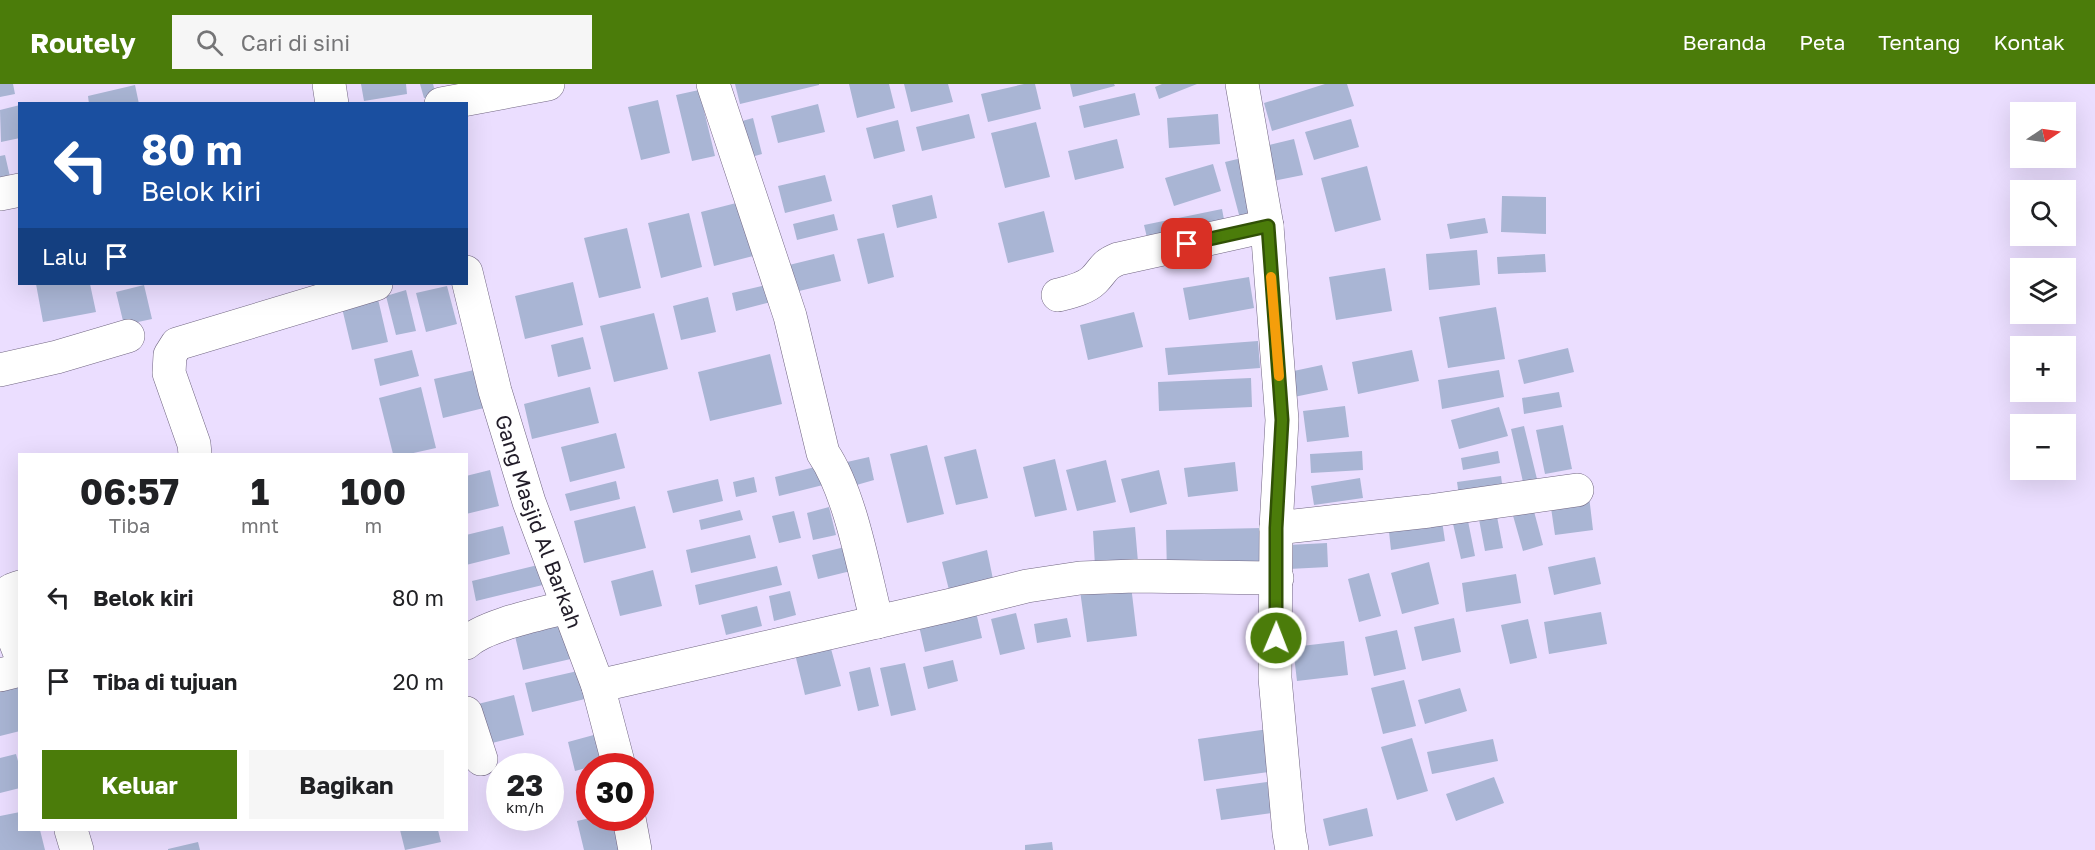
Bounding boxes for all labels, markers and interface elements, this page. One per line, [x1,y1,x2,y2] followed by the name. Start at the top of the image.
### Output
[172,15,592,69] search box
[30,26,136,59] text: Routely
[193,26,226,59] icon: search
[241,29,350,56] text: Cari di sini
[1683,29,1766,55] text: Beranda
[1799,29,1845,55] text: Peta
[1878,29,1960,55] text: Tentang
[1993,29,2065,55] text: Kontak
[2010,102,2076,168] north arrow
[2010,102,2076,480] map controls
[141,124,242,174] text: 80 m
[42,126,120,204] icon: left
[141,175,262,207] text: Belok kiri
[2010,180,2076,246] button: search
[1161,218,1212,269] pin
[1170,227,1203,260] icon: arrive
[100,240,133,273] icon: arrive
[42,243,88,270] text: Lalu
[2010,258,2076,324] button: layers
[2010,336,2076,402] button: +
[490,411,588,632] street label: Gang Masjid Al Barkah
[2010,414,2076,480] button: −
[80,470,179,513] text: 06:57
[251,470,269,513] text: 1
[341,470,406,513] text: 100
[109,513,150,537] text: Tiba
[241,513,279,537] text: mnt
[365,513,382,537] text: m
[42,581,75,614] icon: left
[93,584,194,611] text: Belok kiri
[392,584,444,611] text: 80 m
[1244,606,1308,670] position arrow
[42,665,75,698] icon: arrive
[93,668,237,695] text: Tiba di tujuan
[393,668,444,695] text: 20 m
[42,750,237,819] button: Keluar
[249,750,444,819] button: Bagikan
[576,753,654,831] speed limit sign: 30
[507,767,543,803] text: 23
[506,798,544,816] text: km/h

